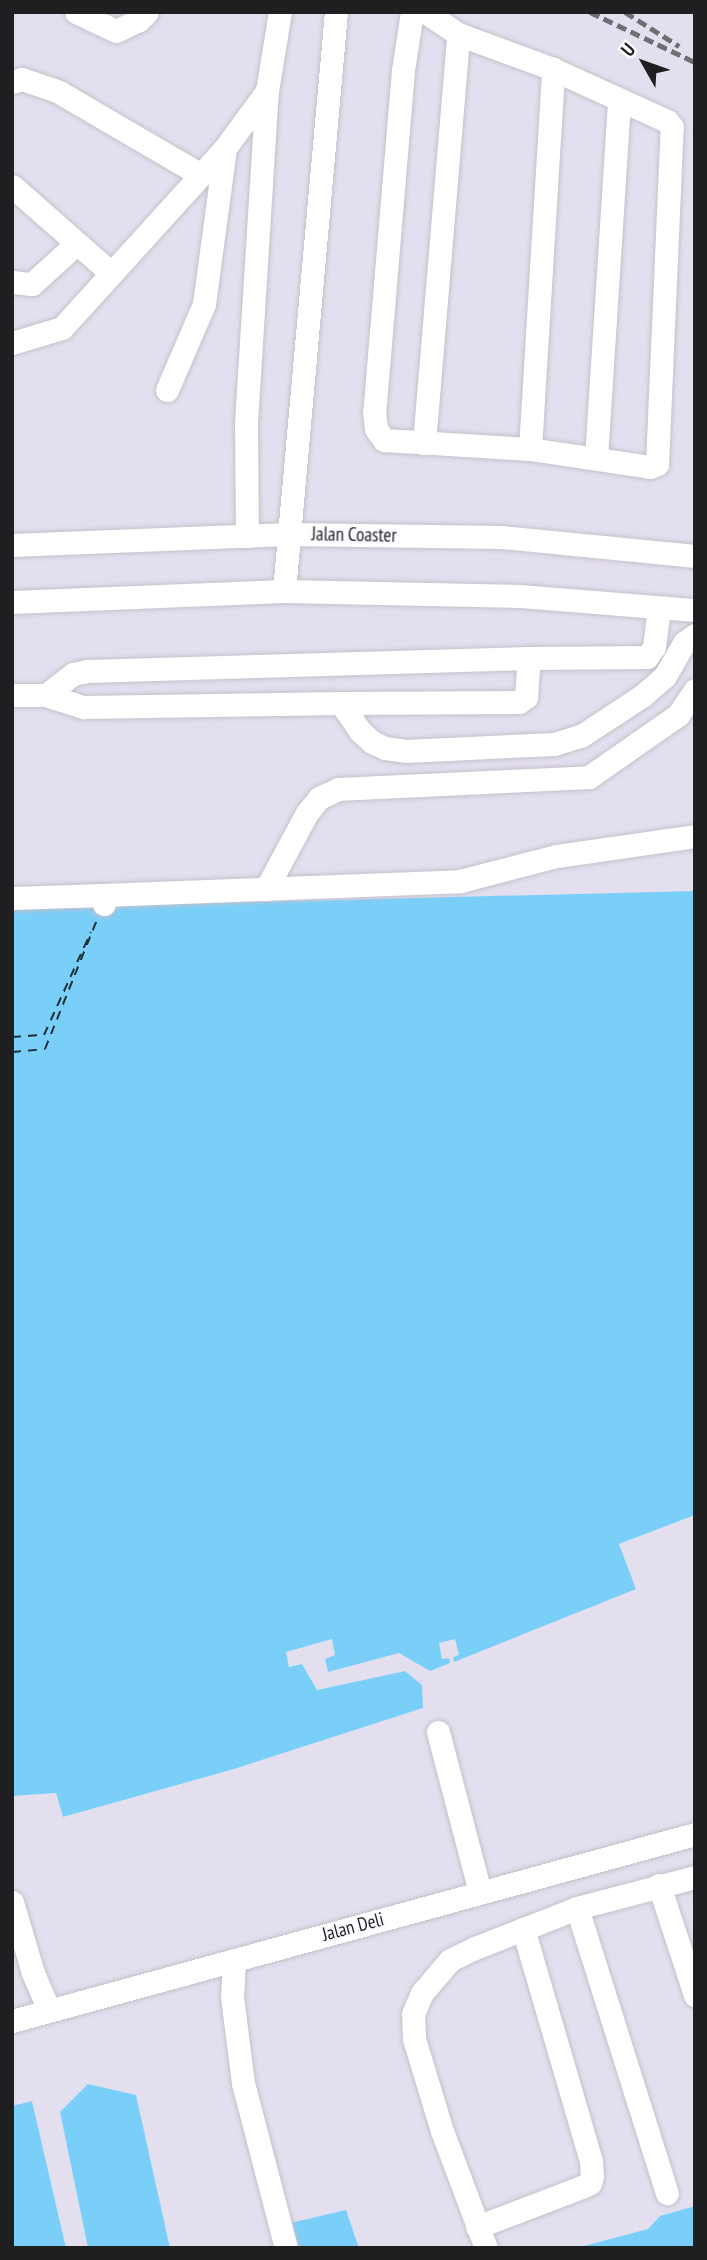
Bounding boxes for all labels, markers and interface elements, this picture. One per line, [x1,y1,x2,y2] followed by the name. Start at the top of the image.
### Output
[609,28,679,98] north arrow
[616,38,640,61] text: U
[311,523,397,547] street label: Jalan Coaster
[320,1908,386,1946] street label: Jalan Deli

